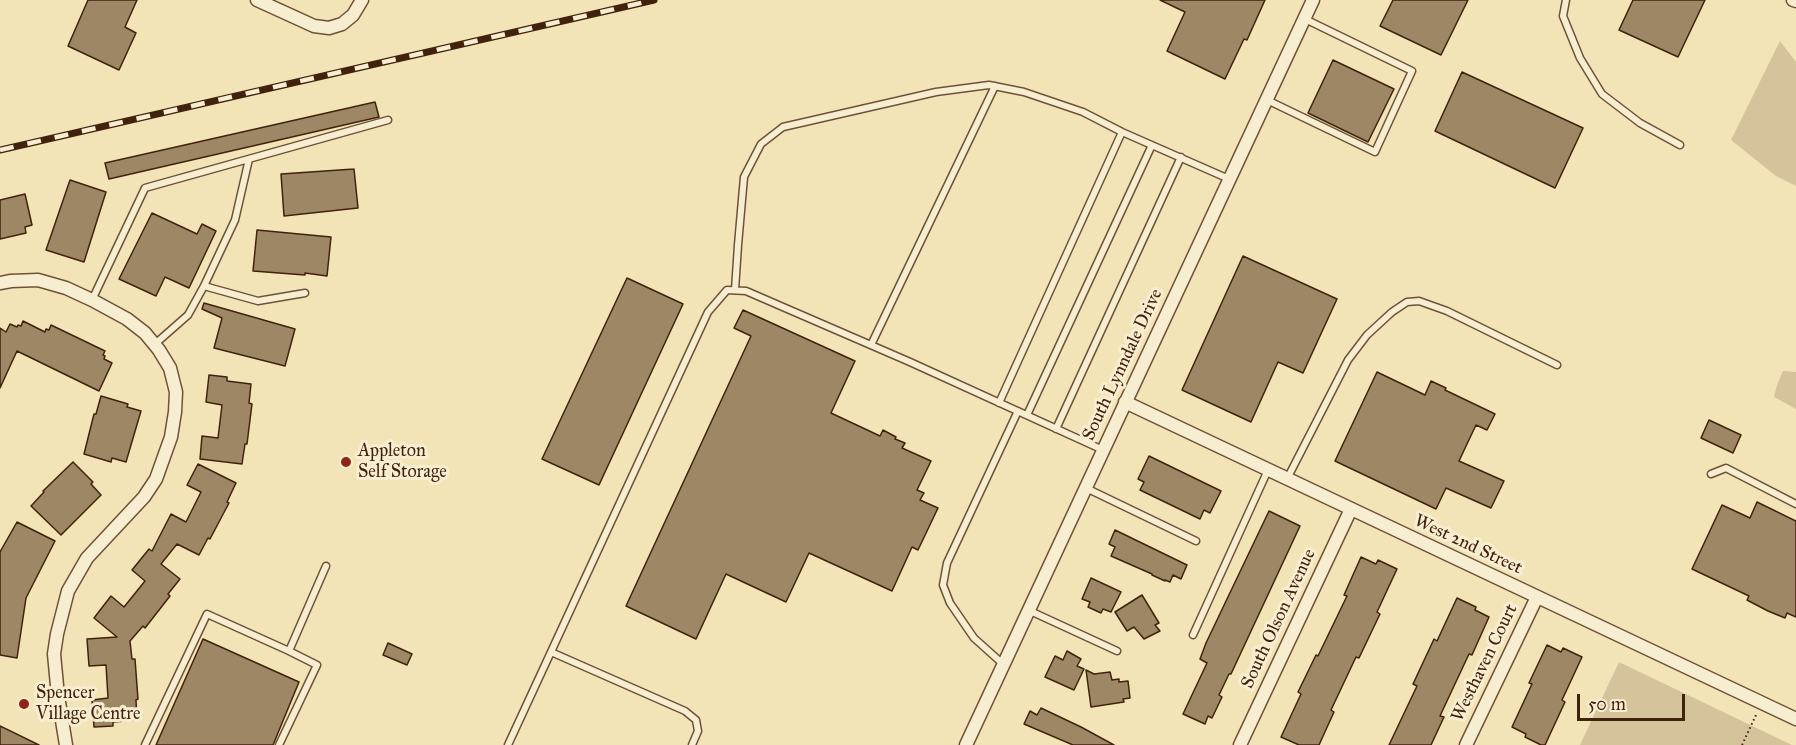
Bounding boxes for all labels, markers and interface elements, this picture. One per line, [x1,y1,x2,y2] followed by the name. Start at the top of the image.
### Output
[1078,286,1168,444] street label: South Lynndale Drive
[358,441,447,484] place label: Appleton Self Storage
[339,455,353,469] marker: Appleton Self Storage
[1410,511,1526,579] street label: West 2nd Street
[1237,546,1321,692] street label: South Olson Avenue
[1447,601,1523,725] street label: Westhaven Court
[1580,682,1688,720] scale bar
[36,683,140,726] place label: Spencer Village Centre
[1588,693,1626,715] text: 50 m
[17,697,31,711] marker: Spencer Village Centre

